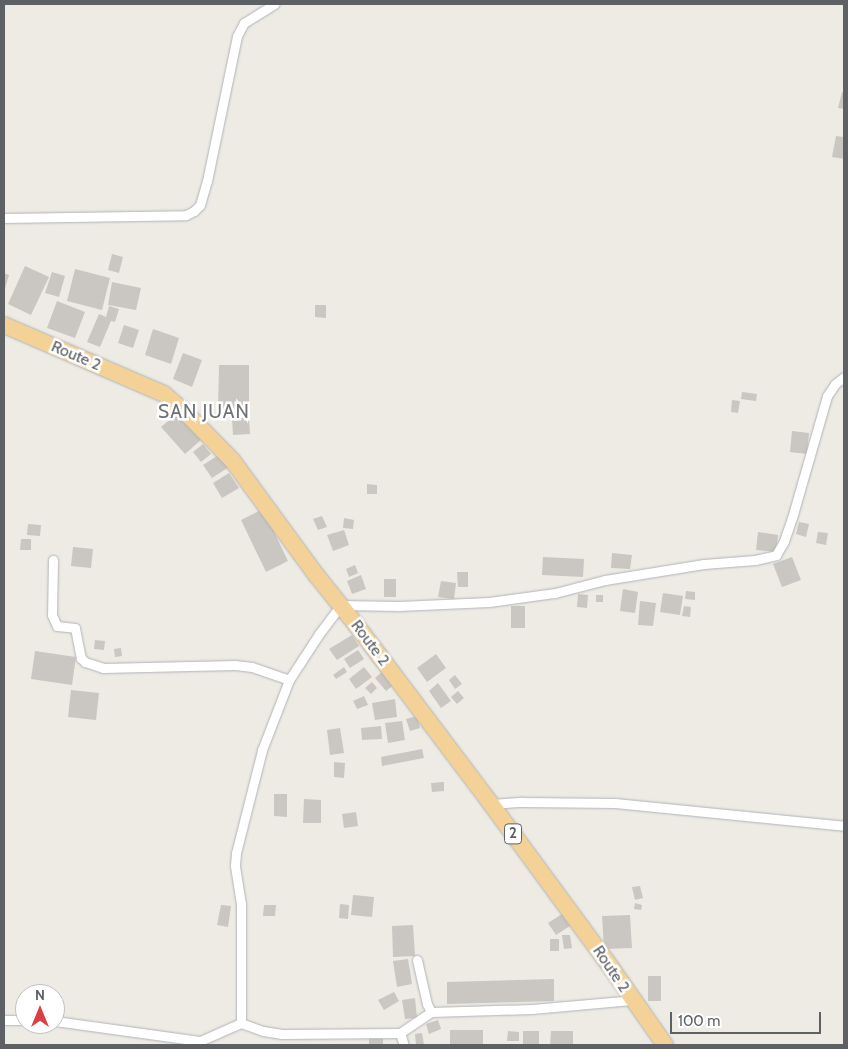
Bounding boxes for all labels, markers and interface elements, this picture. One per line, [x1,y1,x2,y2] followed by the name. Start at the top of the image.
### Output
[48,337,104,375] street label: Route 2
[157,401,251,423] district label: SAN JUAN
[347,616,393,670] street label: Route 2
[503,822,523,846] road number: 2
[588,942,634,996] street label: Route 2
[15,984,65,1034] north arrow
[35,986,45,1004] text: N
[673,1002,824,1034] scale bar
[678,1012,720,1030] text: 100 m

